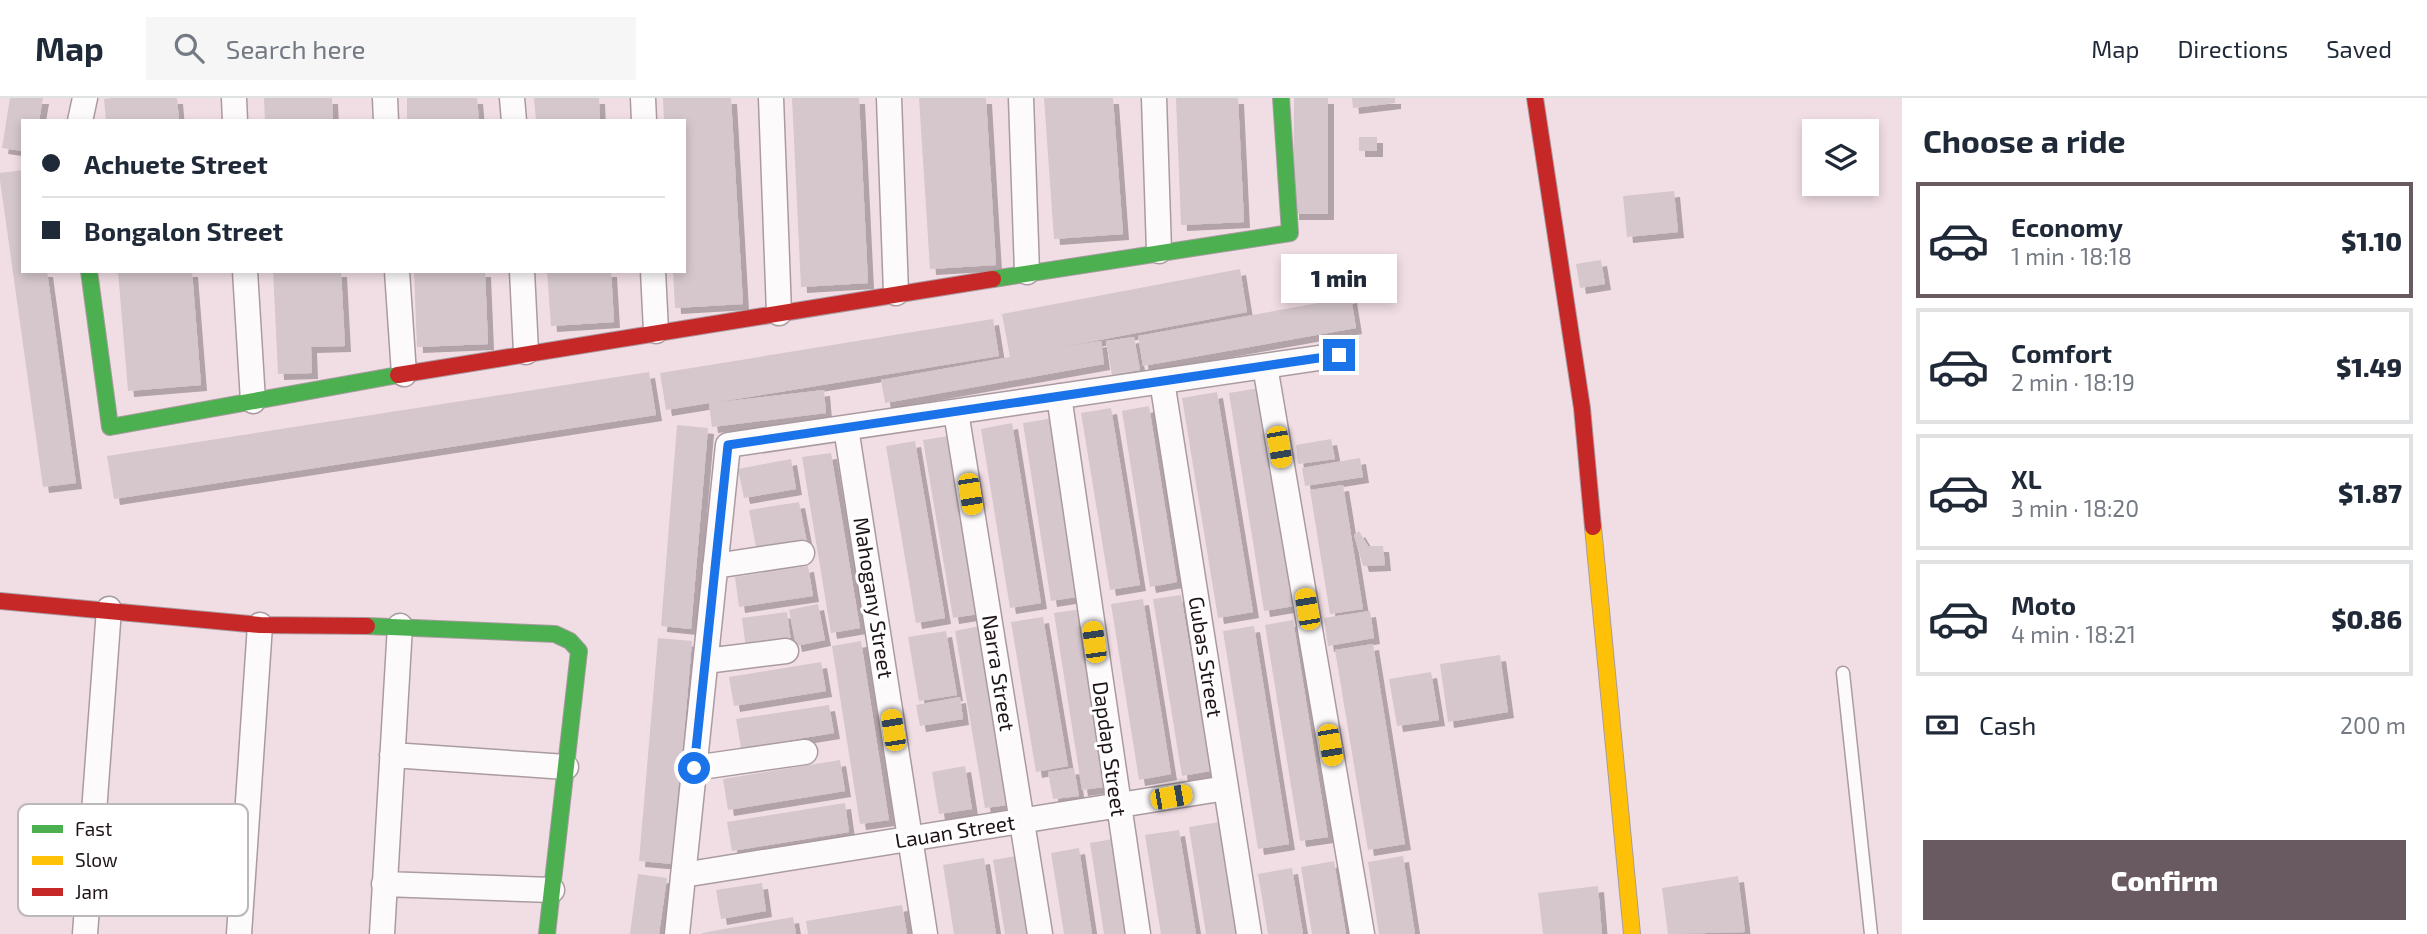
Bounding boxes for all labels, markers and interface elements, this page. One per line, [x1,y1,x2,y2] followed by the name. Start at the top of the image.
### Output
[146,17,636,80] search box
[35,28,104,68] text: Map
[170,29,208,67] icon: search
[226,33,365,64] text: Search here
[2091,34,2139,63] text: Map
[2177,34,2288,63] text: Directions
[2326,34,2392,63] text: Saved
[1802,119,1879,196] map controls
[1802,119,1879,196] button: layers
[1923,121,2126,159] text: Choose a ride
[84,148,268,179] text: Achuete Street
[1927,209,1990,272] icon: car
[2011,211,2123,242] text: Economy
[84,215,283,246] text: Bongalon Street
[2341,225,2402,256] text: $1.10
[2011,242,2132,270] text: 1 min · 18:18
[1281,254,1397,302] callout: 1 min
[1311,264,1367,292] text: 1 min
[1927,335,1990,398] icon: car
[2011,337,2112,368] text: Comfort
[1323,339,1355,371] route end
[2336,351,2402,382] text: $1.49
[2011,368,2135,396] text: 2 min · 18:19
[1266,424,1293,470] car
[1927,461,1990,524] icon: car
[2011,463,2042,494] text: XL
[957,472,984,516] car
[2338,477,2402,508] text: $1.87
[2011,494,2139,522] text: 3 min · 18:20
[849,515,900,680] street label: Mahogany Street
[1294,586,1321,632] car
[1927,587,1990,650] icon: car
[2011,589,2076,620] text: Moto
[1185,594,1228,719] street label: Gubas Street
[2331,603,2402,634] text: $0.86
[978,613,1021,733] street label: Narra Street
[1081,620,1108,664] car
[2011,620,2136,648] text: 4 min · 18:21
[1089,679,1132,818] street label: Dapdap Street
[1923,706,1961,744] icon: cash
[880,708,907,752] car
[1979,709,2036,740] text: Cash
[2340,711,2406,739] text: 200 m
[1317,722,1344,768] car
[678,752,710,784] route start
[1149,783,1194,811] car
[18,804,248,916] legend
[893,809,1017,852] street label: Lauan Street
[75,817,112,840] text: Fast
[1923,840,2406,920] button: Confirm
[75,848,118,871] text: Slow
[75,880,109,903] text: Jam

